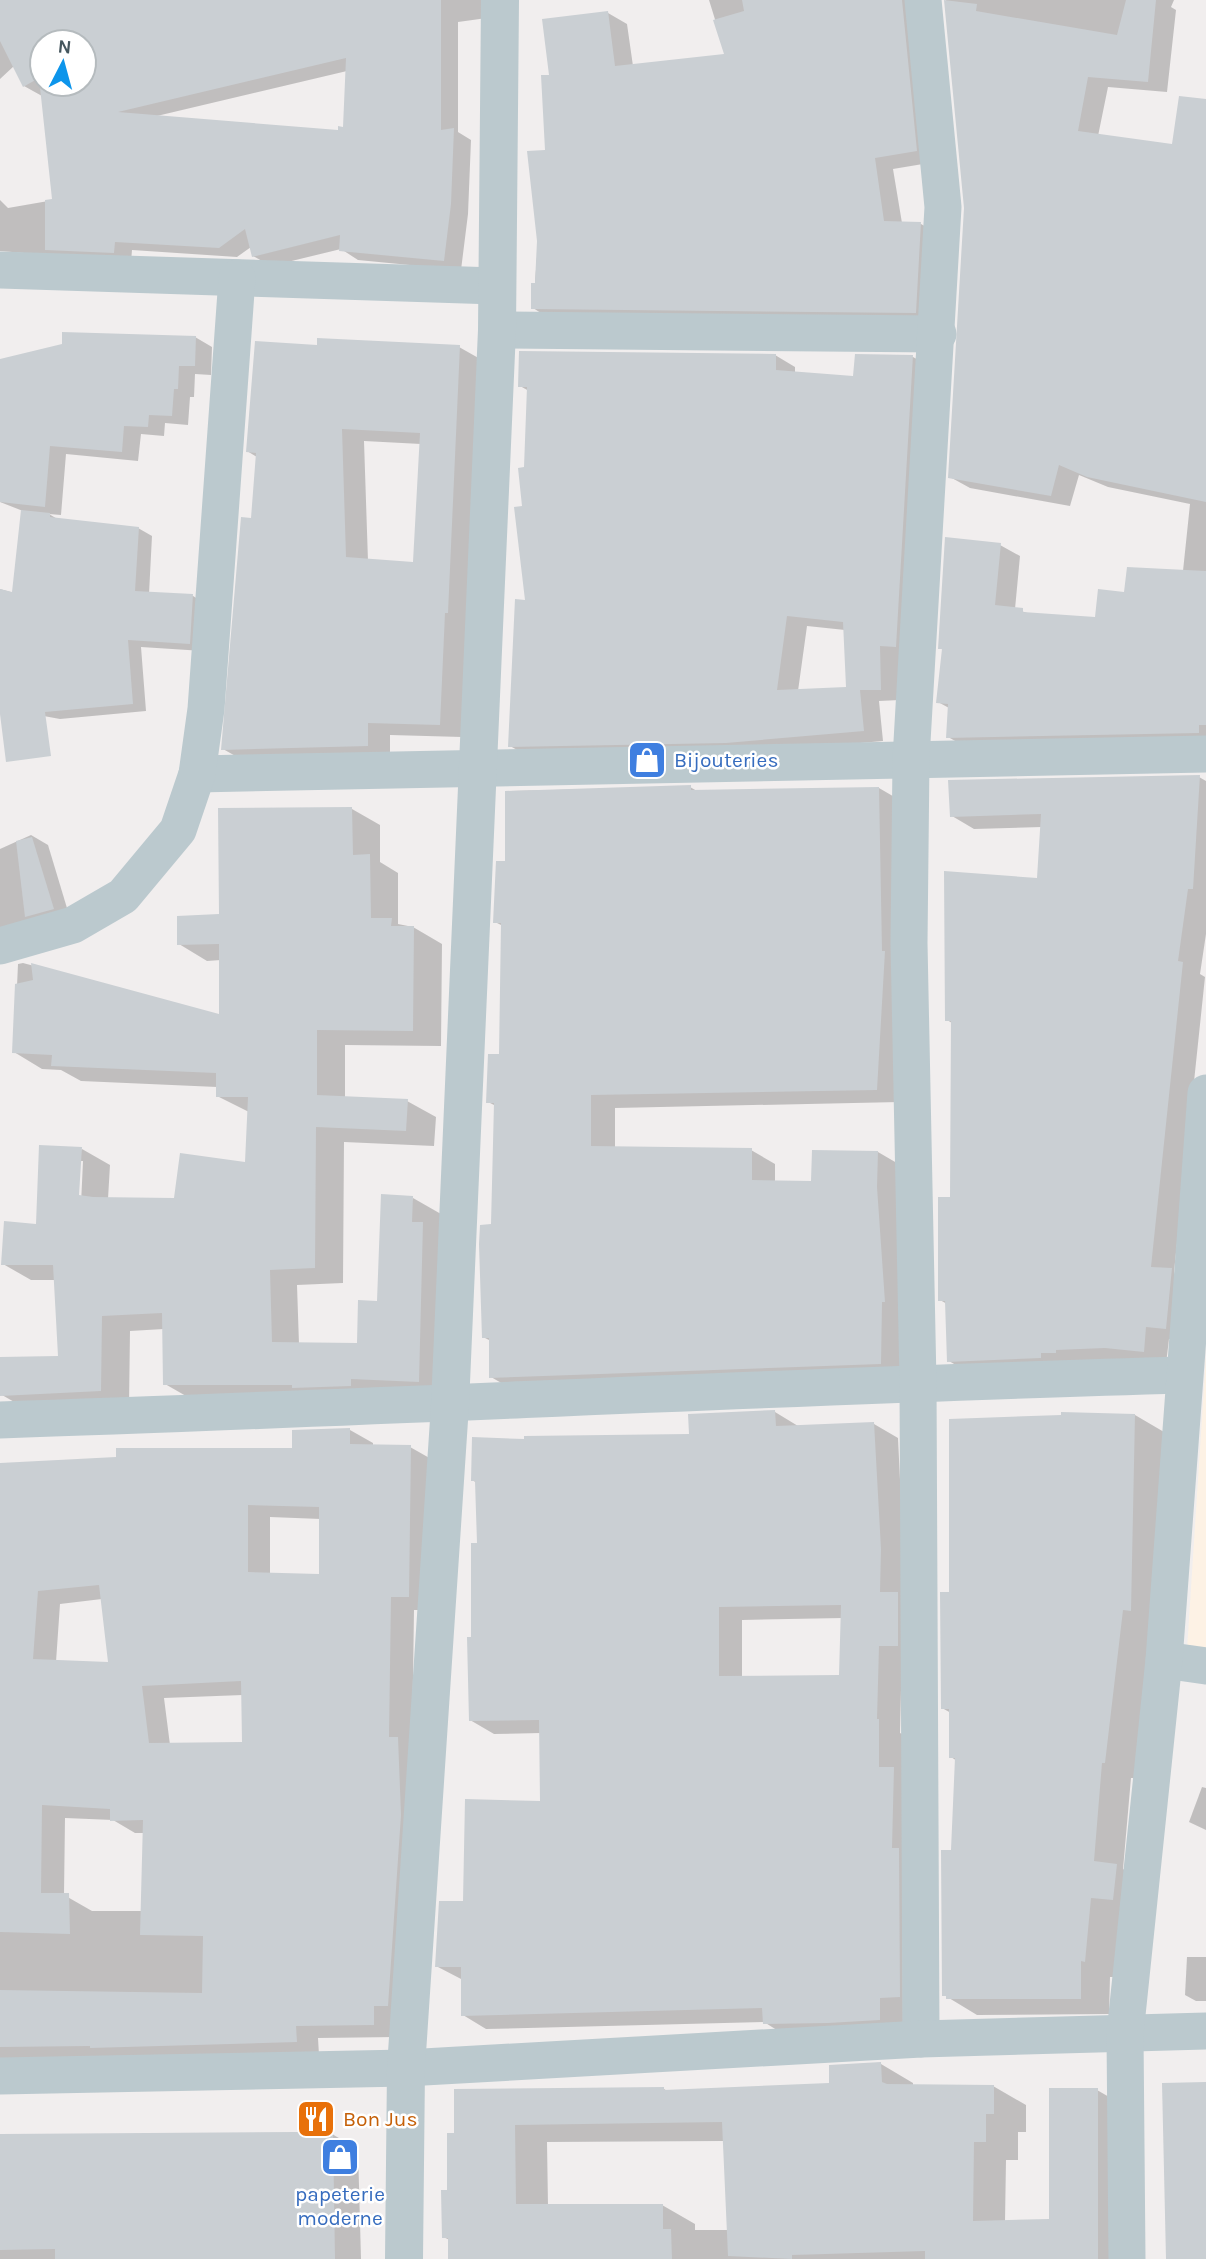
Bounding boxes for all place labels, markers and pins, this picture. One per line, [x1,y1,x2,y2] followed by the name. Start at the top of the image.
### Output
[626,739,668,781] shop icon: Bijouteries
[674,748,778,772] place label: Bijouteries
[295,2098,337,2140] restaurant icon: Bon Jus
[343,2107,417,2131] place label: Bon Jus
[319,2136,361,2178] shop icon: papeterie moderne
[295,2182,385,2230] place label: papeterie moderne

